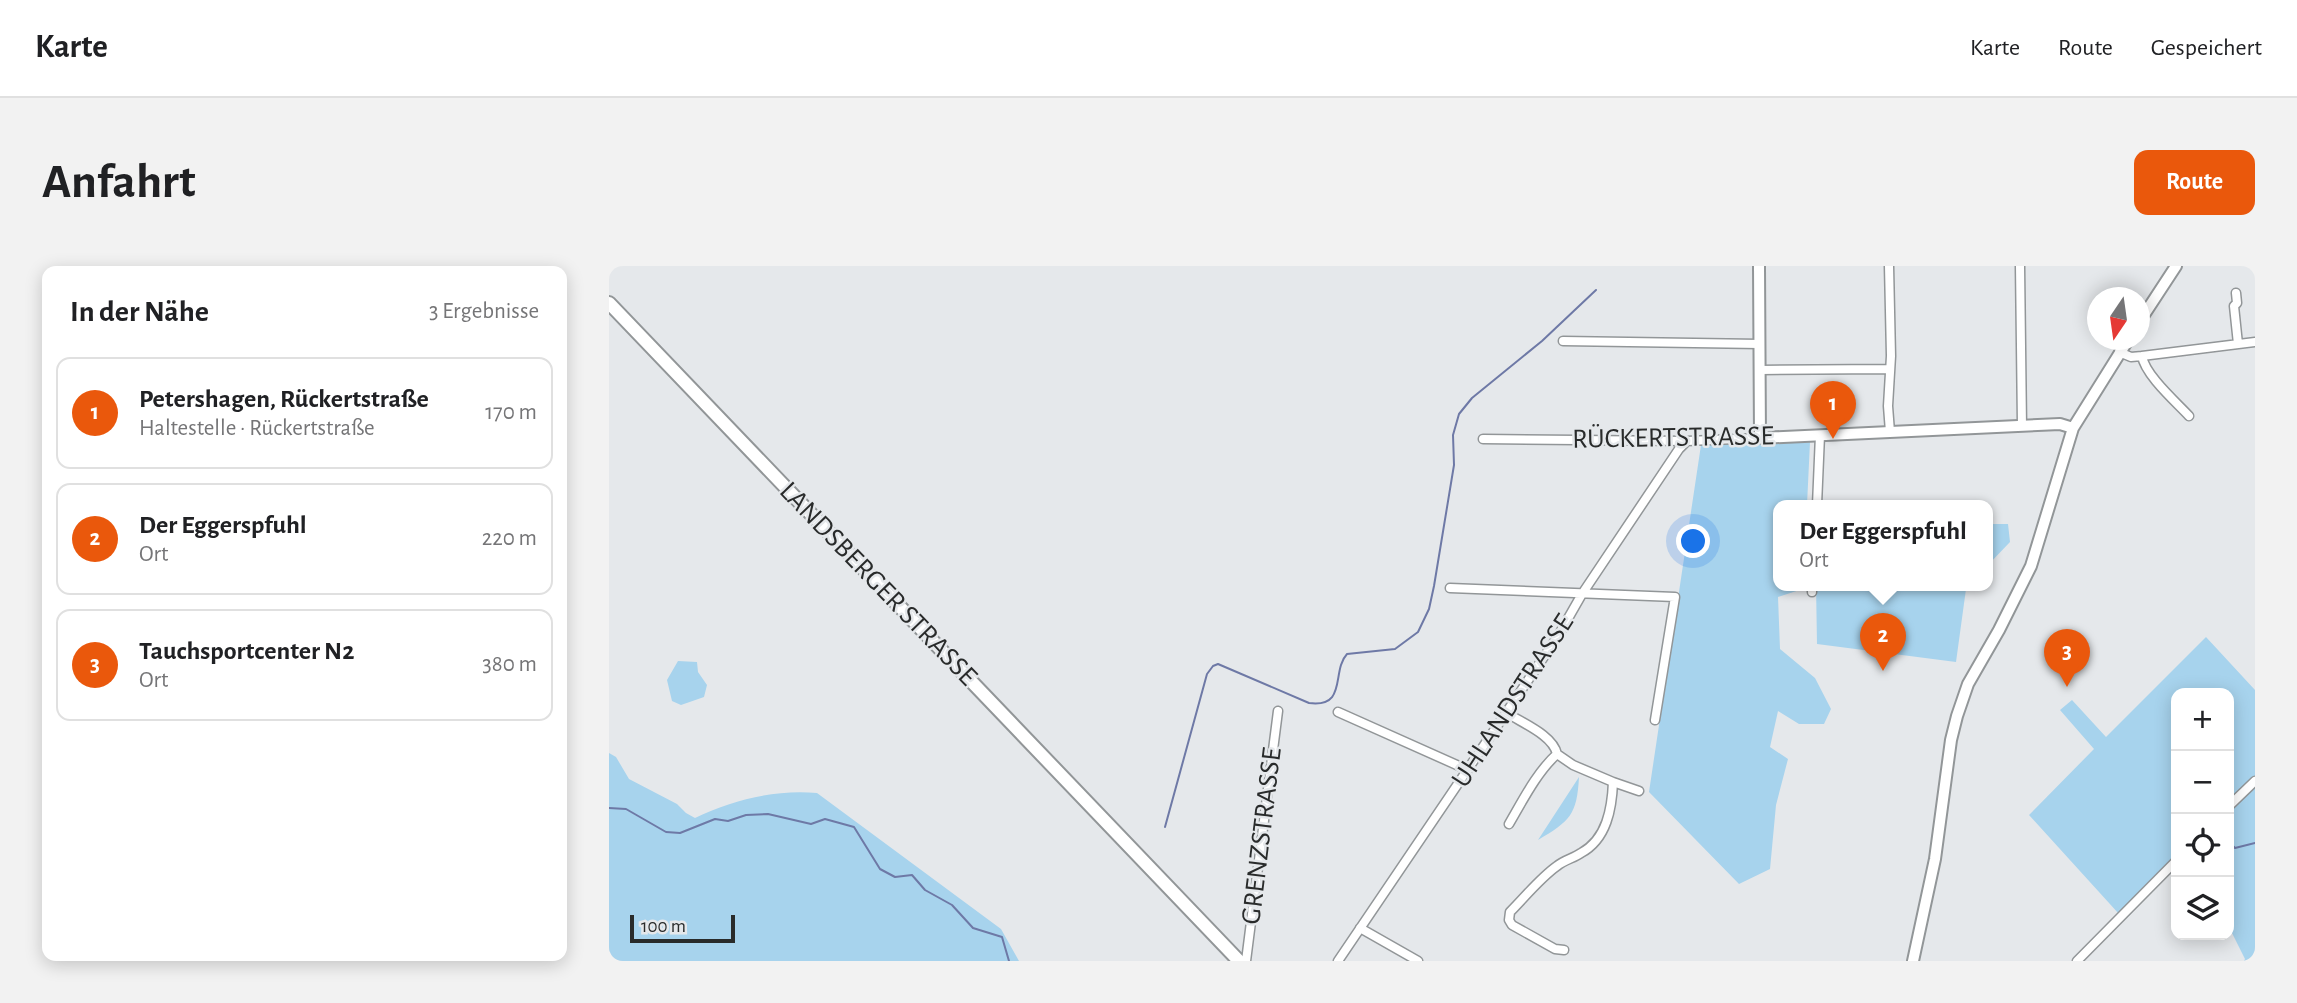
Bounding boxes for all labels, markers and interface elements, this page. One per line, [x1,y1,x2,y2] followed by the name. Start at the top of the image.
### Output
[35,31,108,64] text: Karte
[1970,36,2020,60] text: Karte
[2058,36,2113,60] text: Route
[2151,36,2262,60] text: Gespeichert
[2134,150,2255,215] button: Route
[42,158,196,207] text: Anfahrt
[2087,287,2150,350] north arrow
[70,297,209,327] text: In der Nähe
[429,300,539,323] text: 3 Ergebnisse
[1810,381,1856,439] pin: 1
[139,386,429,412] text: Petershagen, Rückertstraße
[91,401,99,424] text: 1
[485,401,537,424] text: 170 m
[139,417,375,440] text: Haltestelle · Rückertstraße
[1572,420,1774,454] street label: RÜCKERTSTRASSE
[774,477,982,691] street label: LANDSBERGER STRASSE
[1773,500,1993,591] popup
[139,512,307,538] text: Der Eggerspfuhl
[1799,518,1967,544] text: Der Eggerspfuhl
[1676,524,1710,558] your location
[90,527,100,550] text: 2
[482,527,537,550] text: 220 m
[139,543,168,566] text: Ort
[1799,549,1829,572] text: Ort
[1447,610,1579,792] street label: UHLANDSTRASSE
[1860,613,1906,671] pin: 2
[2044,629,2090,687] pin: 3
[139,638,354,664] text: Tauchsportcenter N2
[90,653,100,676] text: 3
[482,653,537,676] text: 380 m
[139,669,168,692] text: Ort
[2171,688,2234,940] map controls
[2171,688,2234,751] button: +
[1237,746,1287,926] street label: GRENZSTRASSE
[2171,751,2234,814] button: −
[2171,814,2234,877] button: locate
[2171,877,2234,940] button: layers
[630,912,735,944] scale bar
[641,917,686,936] text: 100 m

